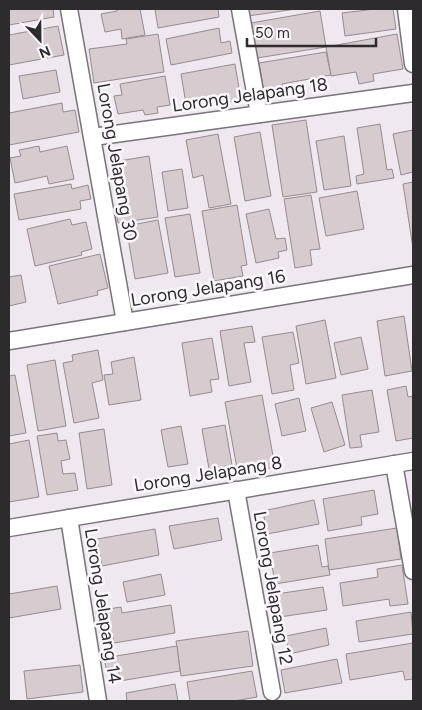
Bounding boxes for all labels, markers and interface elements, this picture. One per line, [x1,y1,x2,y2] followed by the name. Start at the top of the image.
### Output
[15,15,65,65] north arrow
[247,15,376,47] scale bar
[255,24,290,42] text: 50 m
[36,42,53,61] text: N
[171,73,329,117] street label: Lorong Jelapang 18
[92,81,142,243] street label: Lorong Jelapang 30
[129,265,287,311] street label: Lorong Jelapang 16
[132,451,284,497] street label: Lorong Jelapang 8
[249,509,297,667] street label: Lorong Jelapang 12
[80,527,126,685] street label: Lorong Jelapang 14

